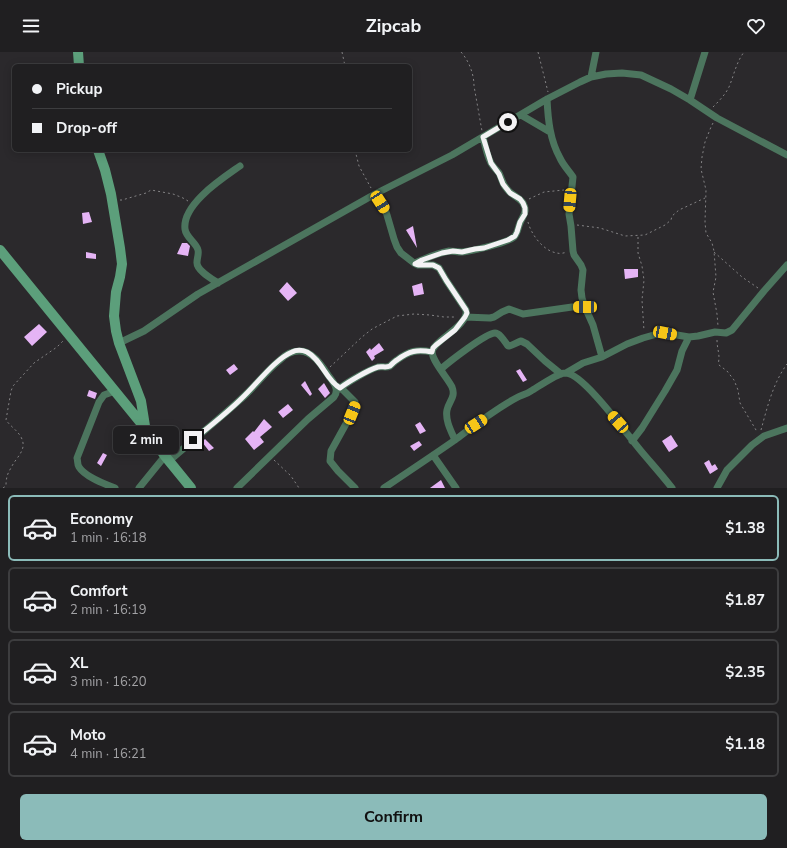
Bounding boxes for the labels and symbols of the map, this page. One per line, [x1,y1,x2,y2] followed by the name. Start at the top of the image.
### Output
[499,113,517,131] route start
[563,188,577,212] car
[368,189,392,215] car
[573,301,597,313] car
[652,325,678,341] car
[342,400,362,426] car
[606,409,630,435] car
[463,412,489,436] car
[113,426,179,454] callout: 2 min
[184,431,202,449] route end

